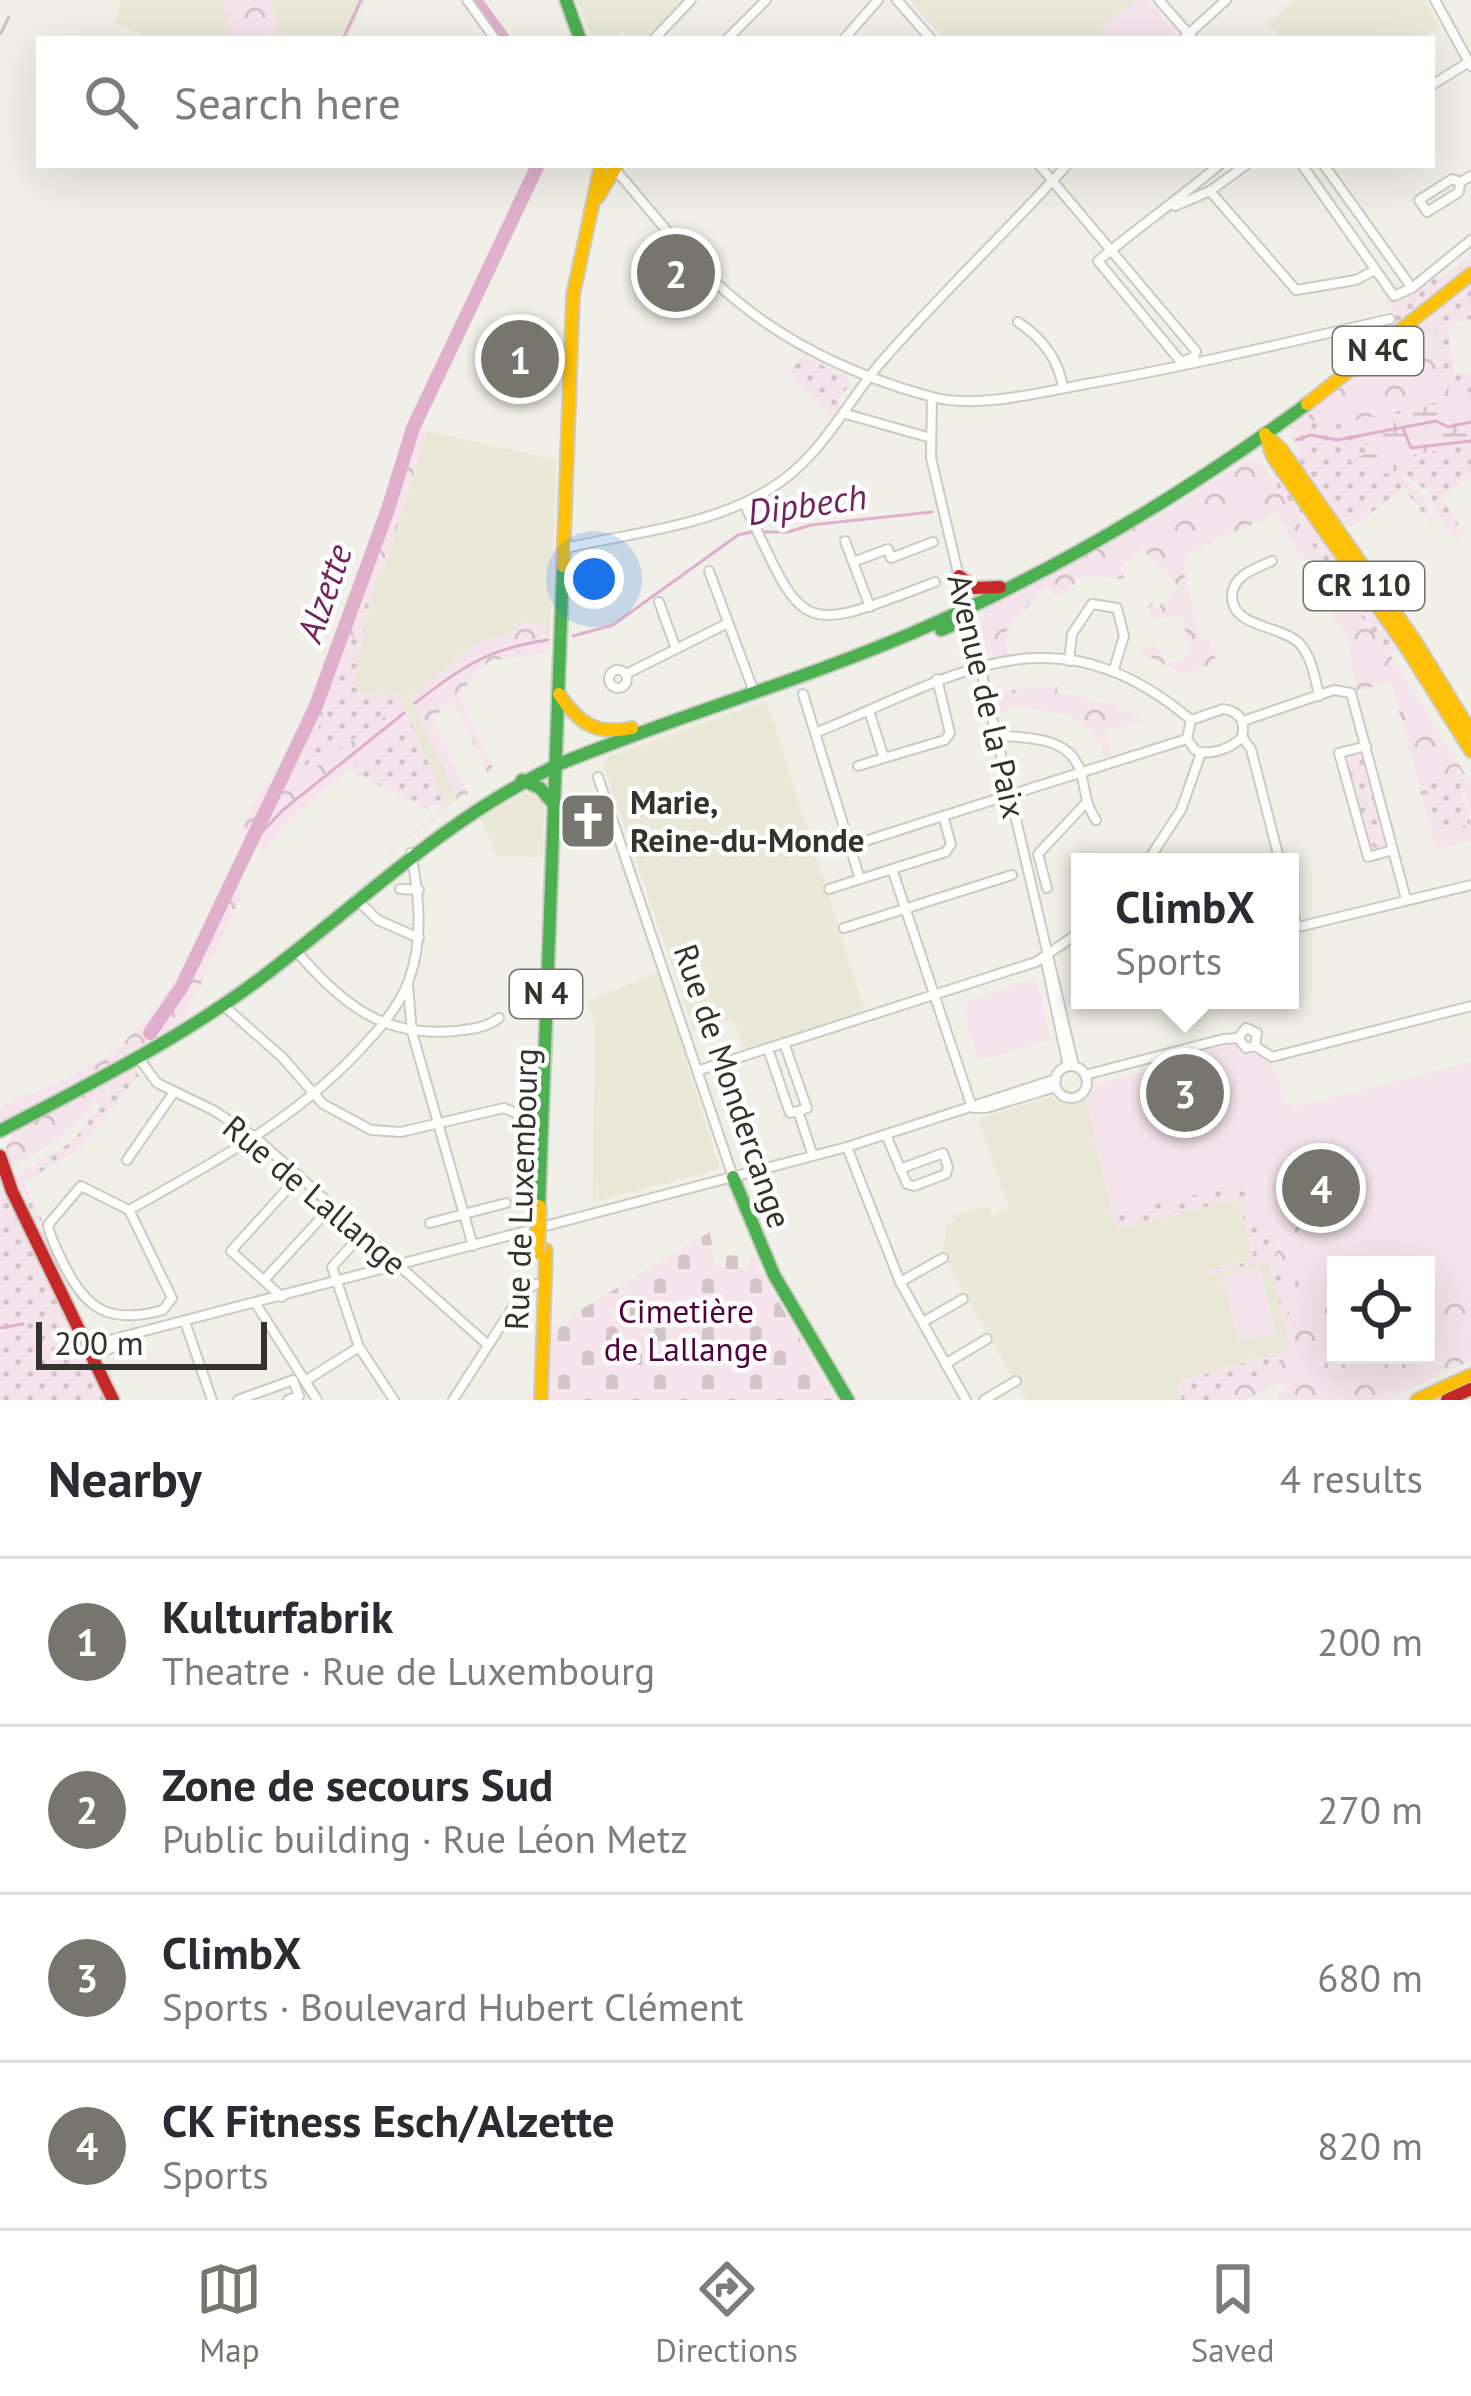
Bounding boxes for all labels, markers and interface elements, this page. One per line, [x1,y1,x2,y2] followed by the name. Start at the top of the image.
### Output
[36,36,1435,168] search box
[78,69,144,135] icon: search
[174,73,401,131] text: Search here
[637,228,715,318] pin: 2
[481,314,559,404] pin: 1
[1333,327,1423,375] road number: N 4C
[744,472,869,535] water label: Dipbech
[284,537,362,650] water label: Alzette
[564,549,624,609] your location
[1304,562,1424,610] road number: CR 110
[938,569,1037,822] street label: Avenue de la Paix
[630,780,865,861] place label: Marie, Reine-du-Monde
[557,790,619,852] church icon: Marie, Reine-du-Monde
[1071,853,1299,1009] popup
[1115,877,1255,935] text: ClimbX
[1115,935,1222,986] text: Sports
[665,938,802,1233] street label: Rue de Mondercange
[510,970,582,1018] road number: N 4
[494,1047,547,1331] street label: Rue de Luxembourg
[1146,1048,1224,1138] pin: 3
[215,1105,416,1284] street label: Rue de Lallange
[1282,1143,1360,1233] pin: 4
[1327,1256,1435,1364] map controls
[1327,1256,1435,1364] button: locate
[604,1289,768,1370] park label: Cimetière de Lallange
[36,1316,267,1369] scale bar
[54,1321,144,1364] text: 200 m
[48,1445,202,1511] text: Nearby
[1280,1453,1423,1504] text: 4 results
[162,1587,393,1645] text: Kulturfabrik
[76,1616,98,1667] text: 1
[1317,1616,1423,1667] text: 200 m
[162,1645,655,1696] text: Theatre · Rue de Luxembourg
[162,1755,553,1813] text: Zone de secours Sud
[76,1784,98,1835] text: 2
[1317,1784,1423,1835] text: 270 m
[162,1813,688,1864] text: Public building · Rue Léon Metz
[162,1923,301,1981] text: ClimbX
[76,1952,98,2003] text: 3
[1317,1952,1423,2003] text: 680 m
[162,1981,744,2032] text: Sports · Boulevard Hubert Clément
[162,2091,615,2149] text: CK Fitness Esch/Alzette
[76,2120,98,2171] text: 4
[1317,2120,1423,2171] text: 820 m
[162,2149,269,2200] text: Sports
[196,2256,262,2371] tab: Map
[655,2256,798,2371] tab: Directions
[1191,2256,1275,2371] tab: Saved

